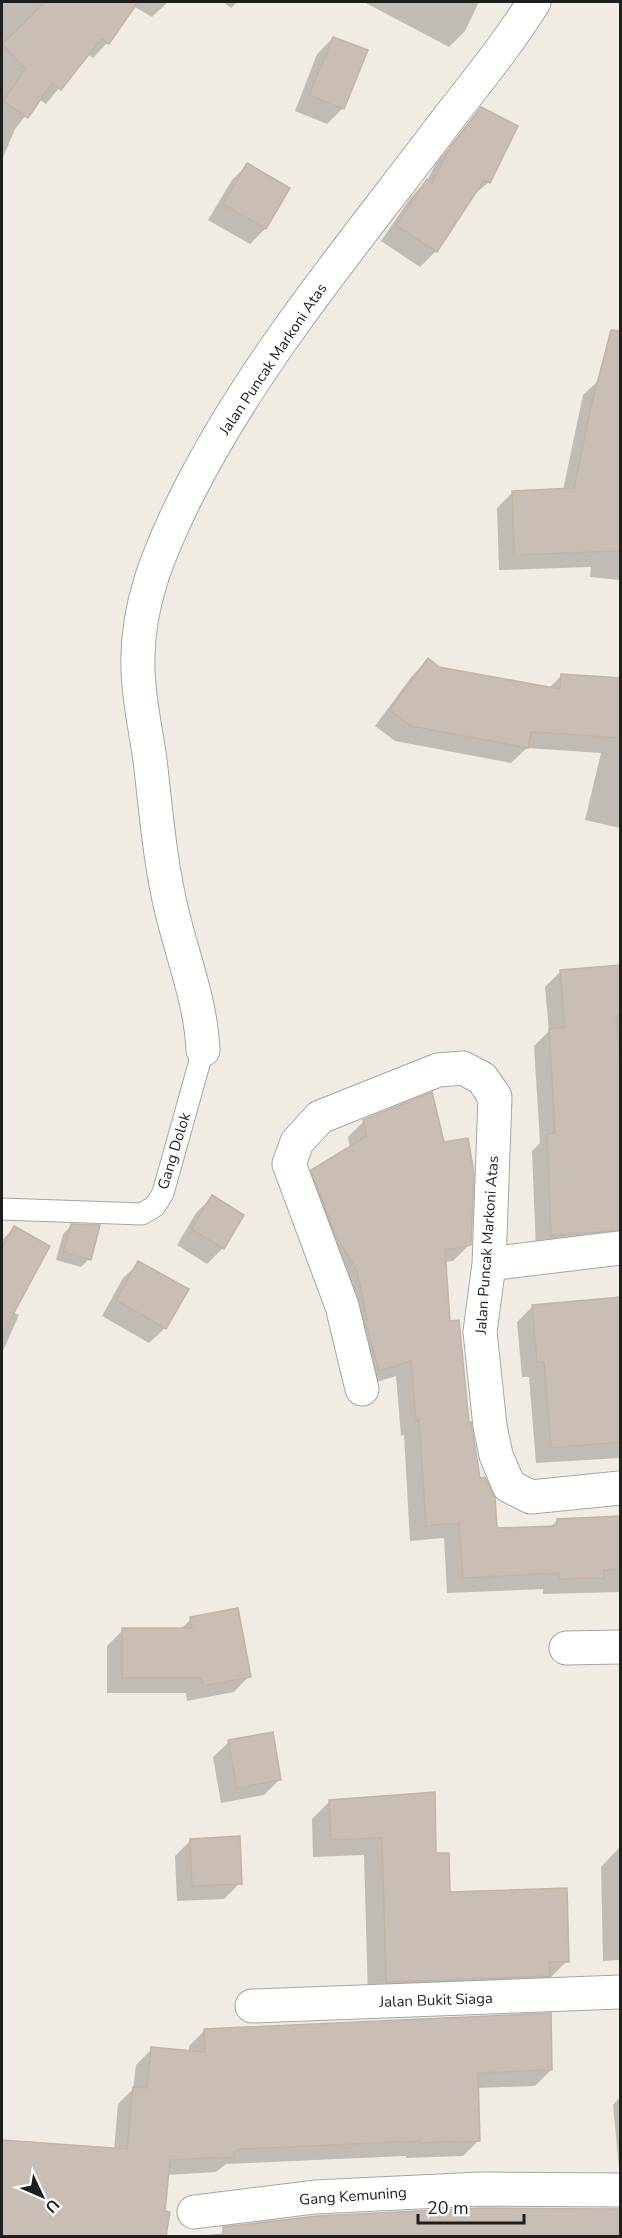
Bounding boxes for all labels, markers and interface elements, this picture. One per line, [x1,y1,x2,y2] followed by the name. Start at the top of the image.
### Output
[214,279,331,440] street label: Jalan Puncak Markoni Atas
[153,1110,195,1192] street label: Gang Dolok
[471,1155,503,1336] street label: Jalan Puncak Markoni Atas
[378,1988,493,2012] street label: Jalan Bukit Siaga
[12,2166,72,2226] north arrow
[299,2182,407,2210] street label: Gang Kemuning
[418,2187,524,2225] scale bar
[40,2194,64,2218] text: U
[427,2196,469,2220] text: 20 m

